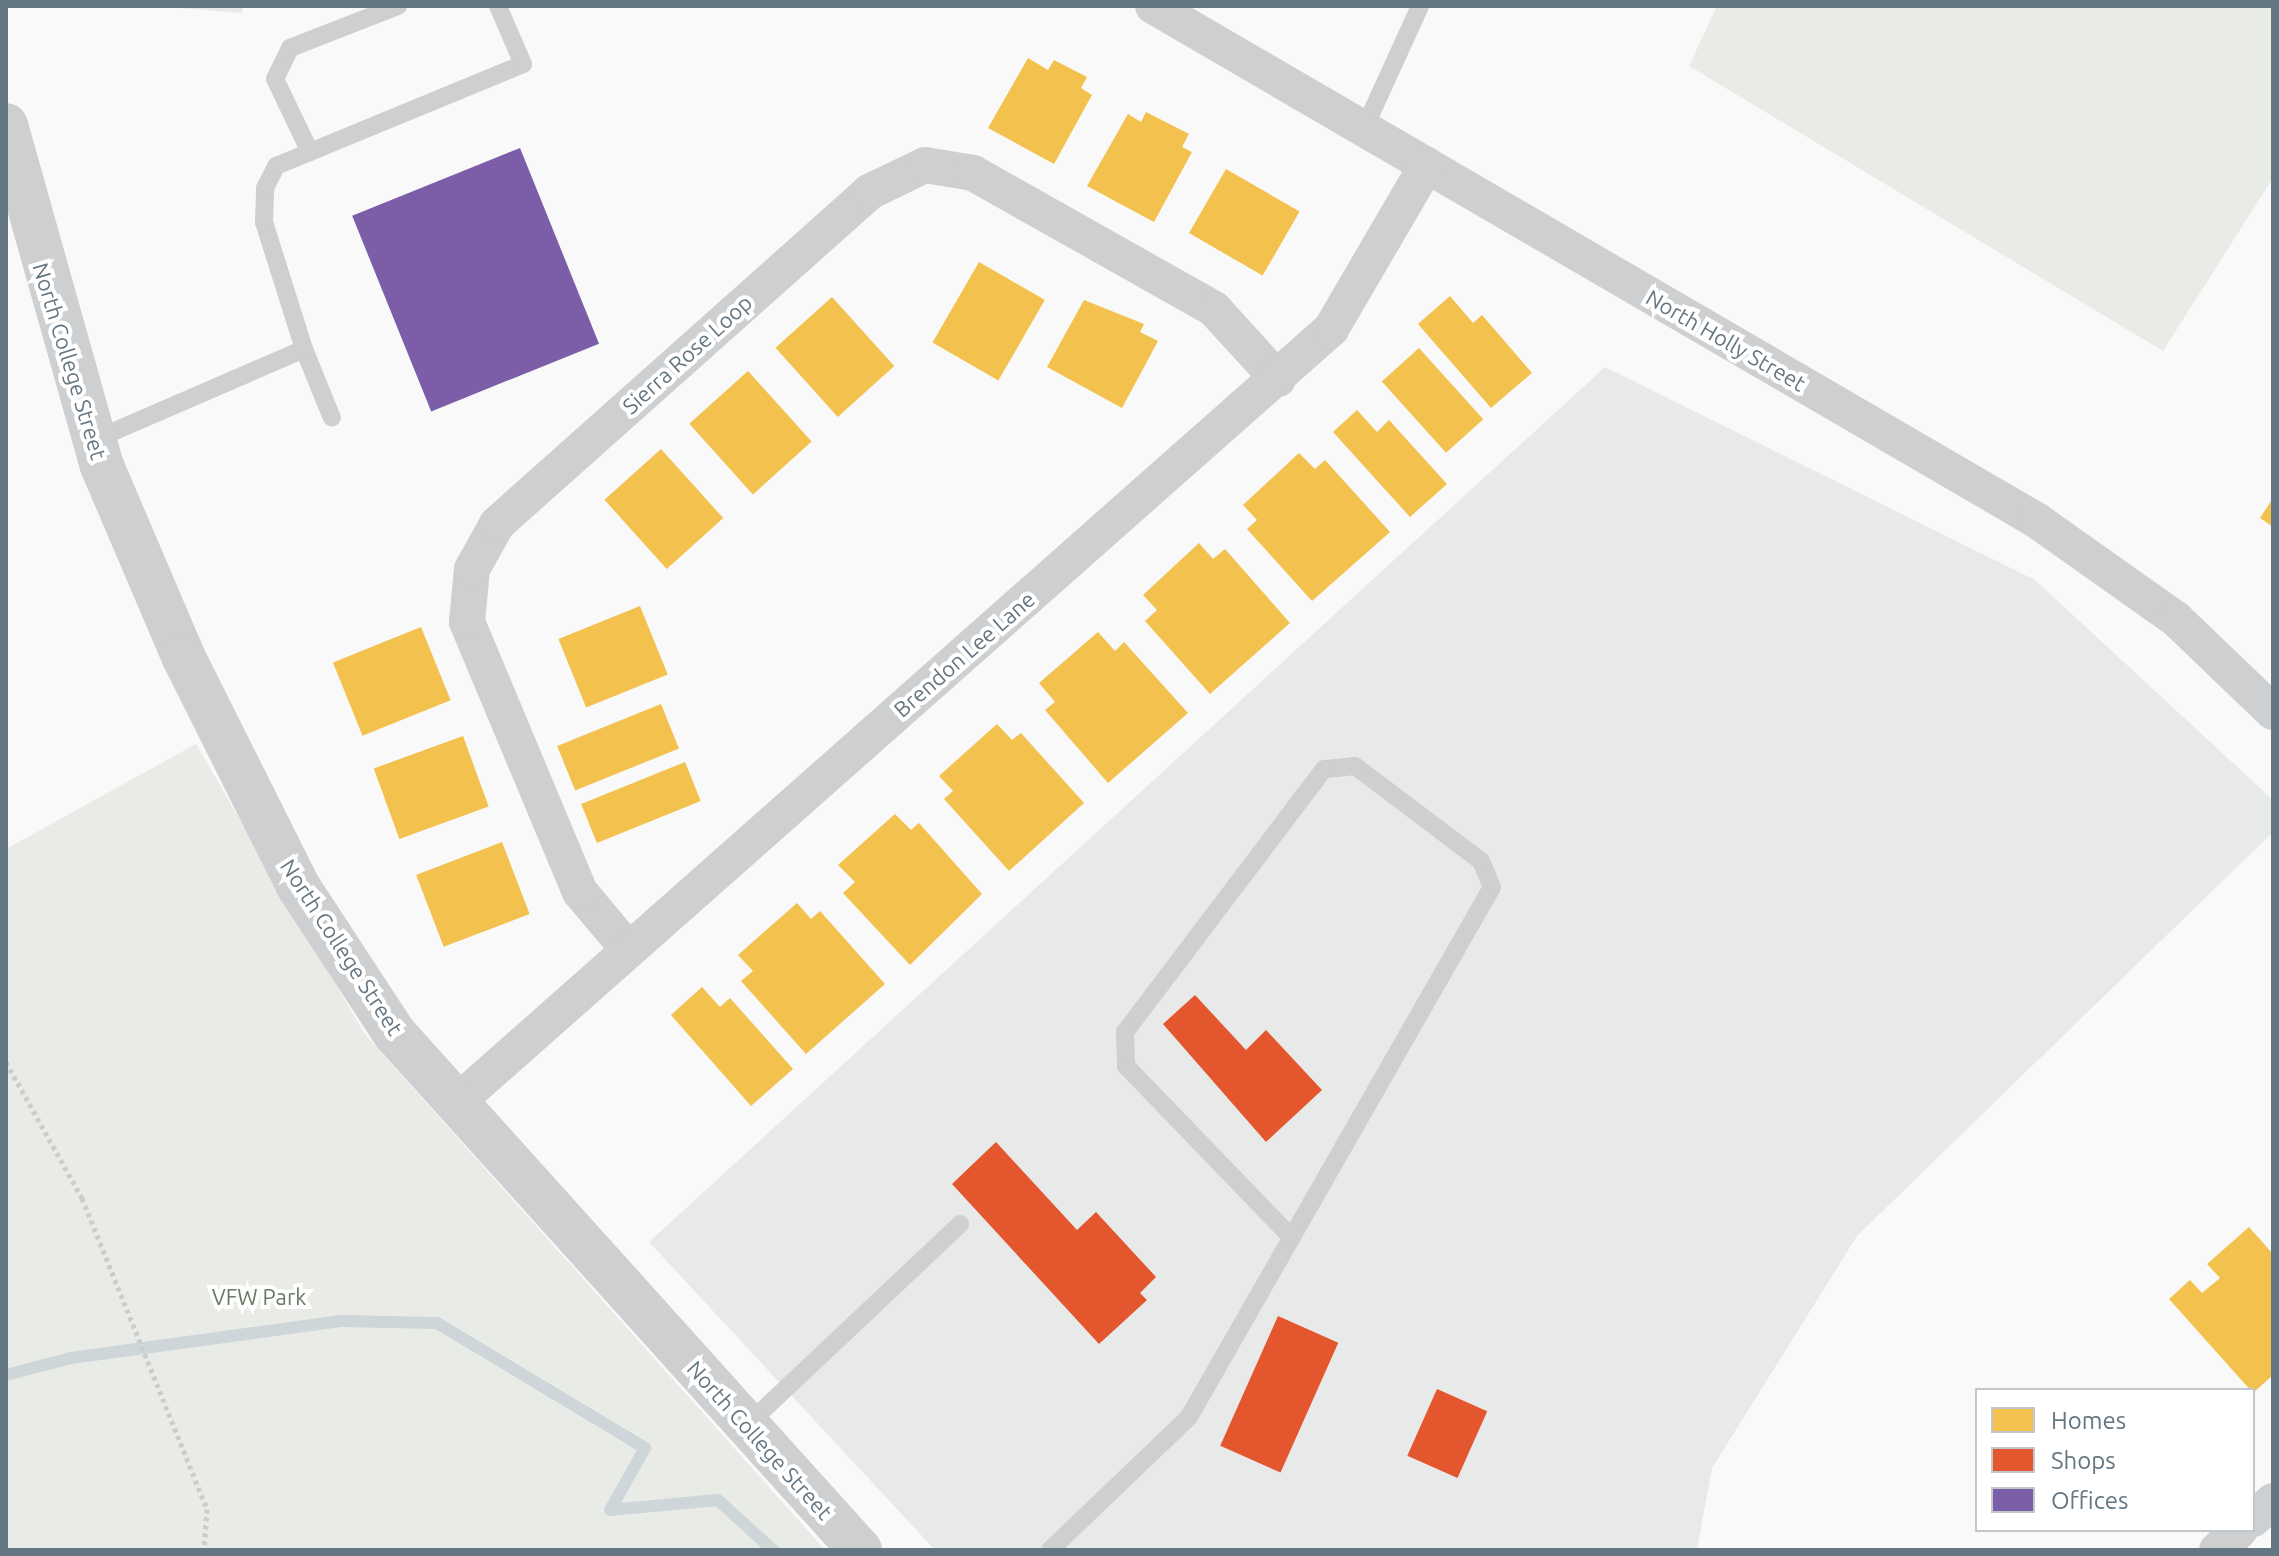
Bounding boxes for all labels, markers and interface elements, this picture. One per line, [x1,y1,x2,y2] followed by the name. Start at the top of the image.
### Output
[27,259,113,463] street label: North College Street
[1641,284,1811,396] street label: North Holly Street
[617,289,757,419] street label: Sierra Rose Loop
[888,586,1040,722] street label: Brendon Lee Lane
[275,854,409,1040] street label: North College Street
[212,1284,306,1310] park label: VFW Park
[682,1355,838,1525] street label: North College Street
[1975,1388,2255,1532] legend
[2051,1407,2126,1434] text: Homes
[2051,1447,2116,1474] text: Shops
[2051,1487,2129,1514] text: Offices

